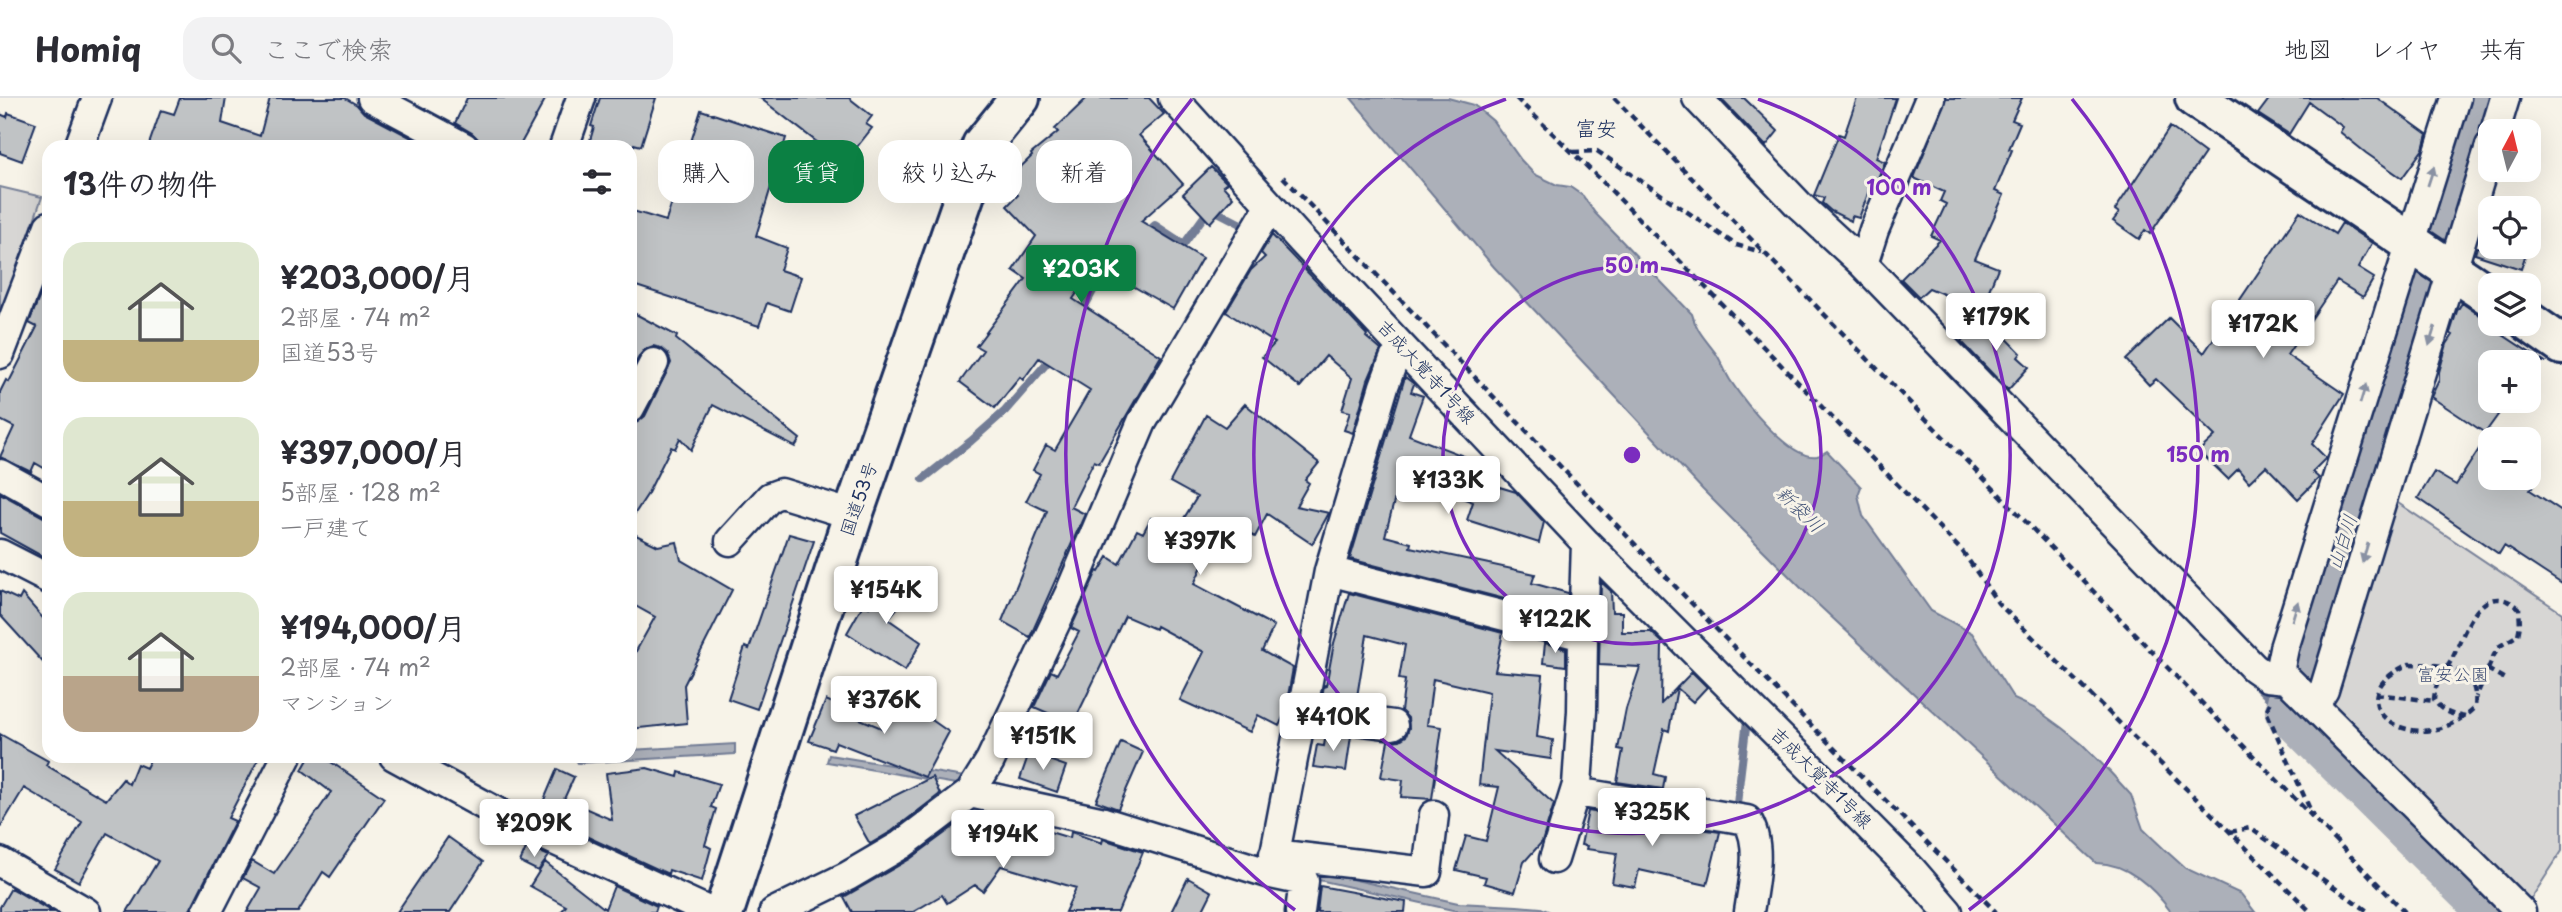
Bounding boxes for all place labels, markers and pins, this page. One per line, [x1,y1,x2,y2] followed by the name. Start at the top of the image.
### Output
[1032,246,1130,305] pin: ¥203K
[1947,294,2045,353] pin: ¥179K
[2214,300,2312,360] pin: ¥172K
[1620,443,1644,467] centre of rings
[1399,456,1497,516] pin: ¥133K
[1151,518,1249,577] pin: ¥397K
[837,566,935,626] pin: ¥154K
[1506,596,1604,655] pin: ¥122K
[835,676,933,736] pin: ¥376K
[1284,694,1382,753] pin: ¥410K
[994,712,1092,772] pin: ¥151K
[1603,788,1701,848] pin: ¥325K
[485,800,583,859] pin: ¥209K
[954,810,1052,870] pin: ¥194K

